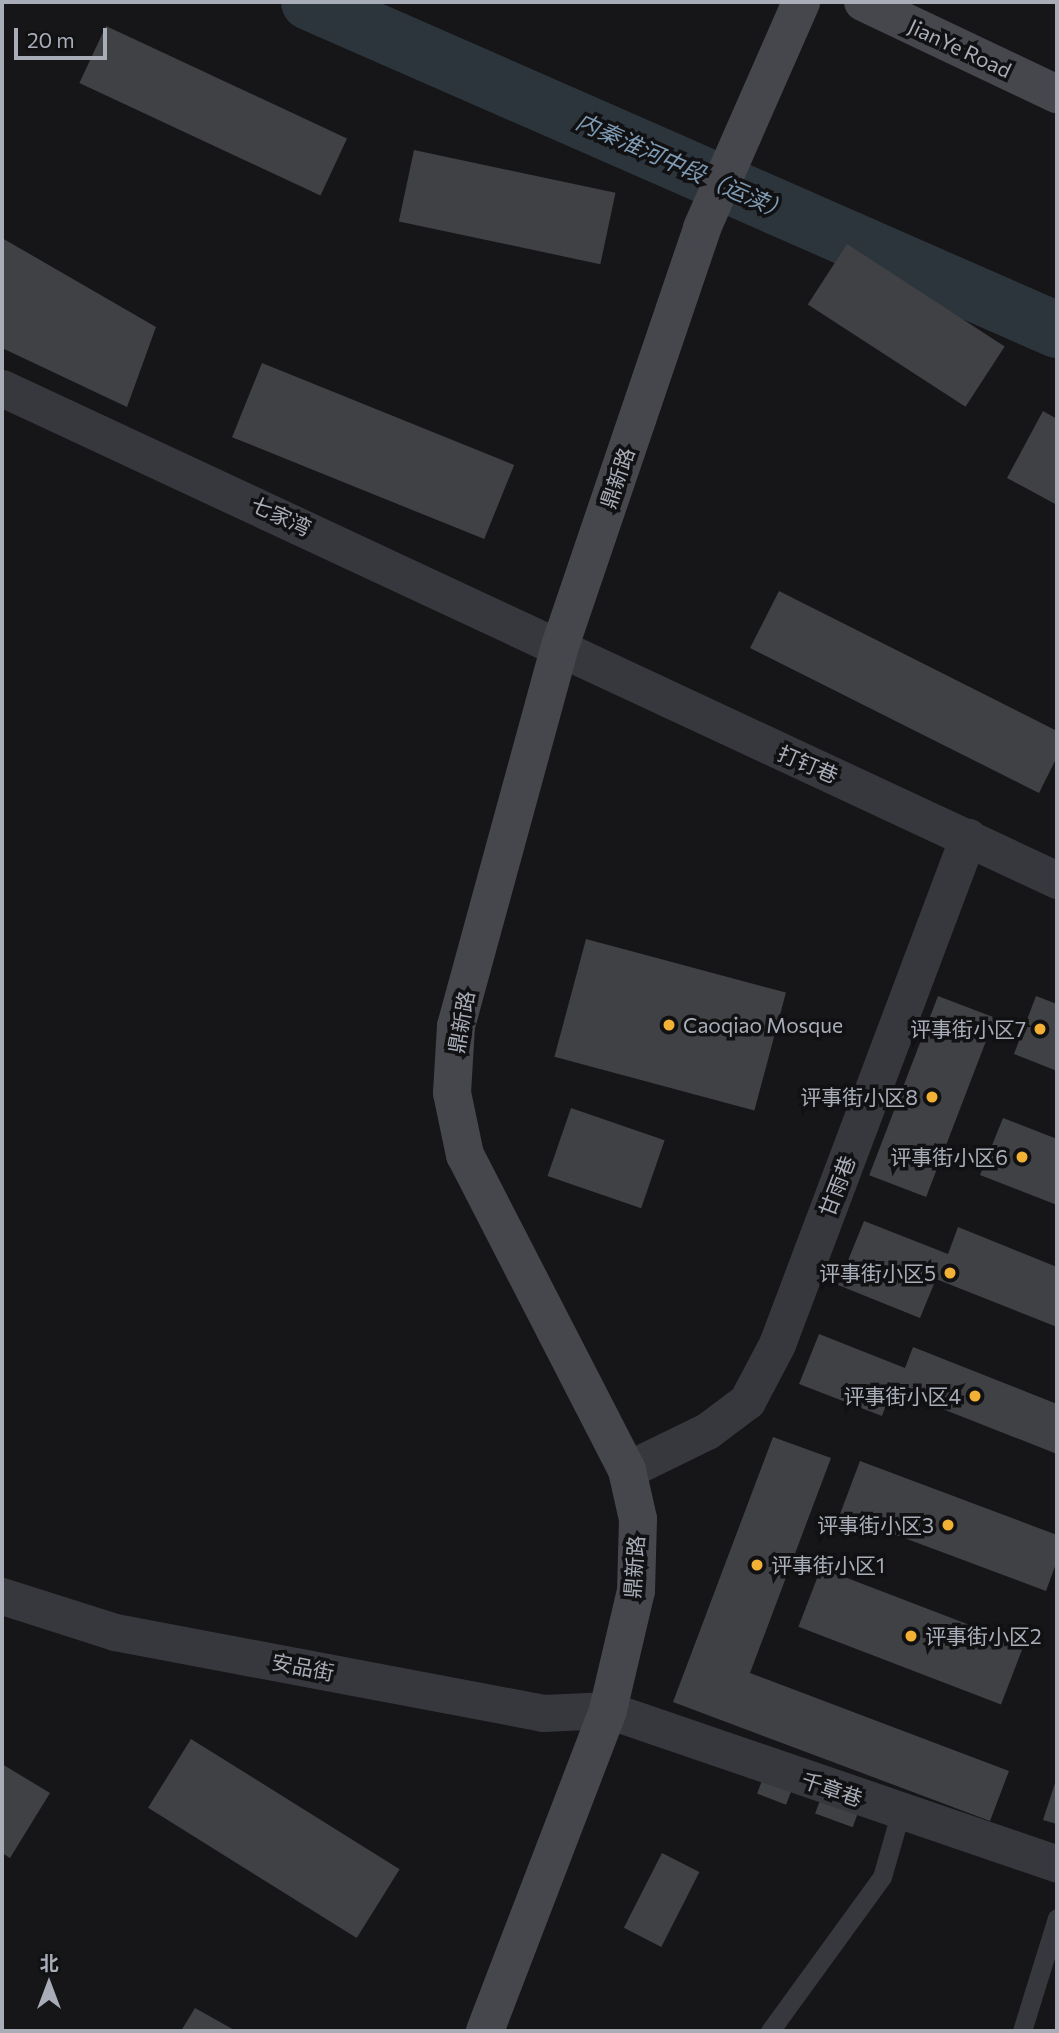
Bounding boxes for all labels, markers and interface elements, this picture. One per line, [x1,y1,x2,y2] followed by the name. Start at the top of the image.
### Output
[905,13,1015,83] street label: JianYe Road
[18,14,110,58] scale bar
[27,27,75,52] text: 20 m
[572,107,794,225] water label: 内秦淮河中段（运渎）
[595,444,639,512] street label: 鼎新路
[247,491,315,541] street label: 七家湾
[774,740,842,788] street label: 打钉巷
[443,989,479,1055] street label: 鼎新路
[683,1012,843,1038] place label: Caoqiao Mosque
[910,1016,1026,1042] place label: 评事街小区7
[661,1017,677,1033] marker: Caoqiao Mosque
[1032,1021,1048,1037] marker: 评事街小区7
[800,1084,918,1110] place label: 评事街小区8
[924,1089,940,1105] marker: 评事街小区8
[890,1144,1008,1170] place label: 评事街小区6
[1014,1149,1030,1165] marker: 评事街小区6
[814,1152,860,1220] street label: 甘雨巷
[819,1260,936,1286] place label: 评事街小区5
[942,1265,958,1281] marker: 评事街小区5
[843,1383,961,1409] place label: 评事街小区4
[967,1388,983,1404] marker: 评事街小区4
[817,1512,934,1538] place label: 评事街小区3
[940,1517,956,1533] marker: 评事街小区3
[619,1535,649,1599] street label: 鼎新路
[771,1552,885,1578] place label: 评事街小区1
[749,1557,765,1573] marker: 评事街小区1
[925,1623,1042,1649] place label: 评事街小区2
[903,1628,919,1644] marker: 评事街小区2
[270,1649,336,1685] street label: 安品街
[798,1767,866,1811] street label: 千章巷
[14,1949,84,2019] north arrow
[39,1951,59,1974] text: 北

